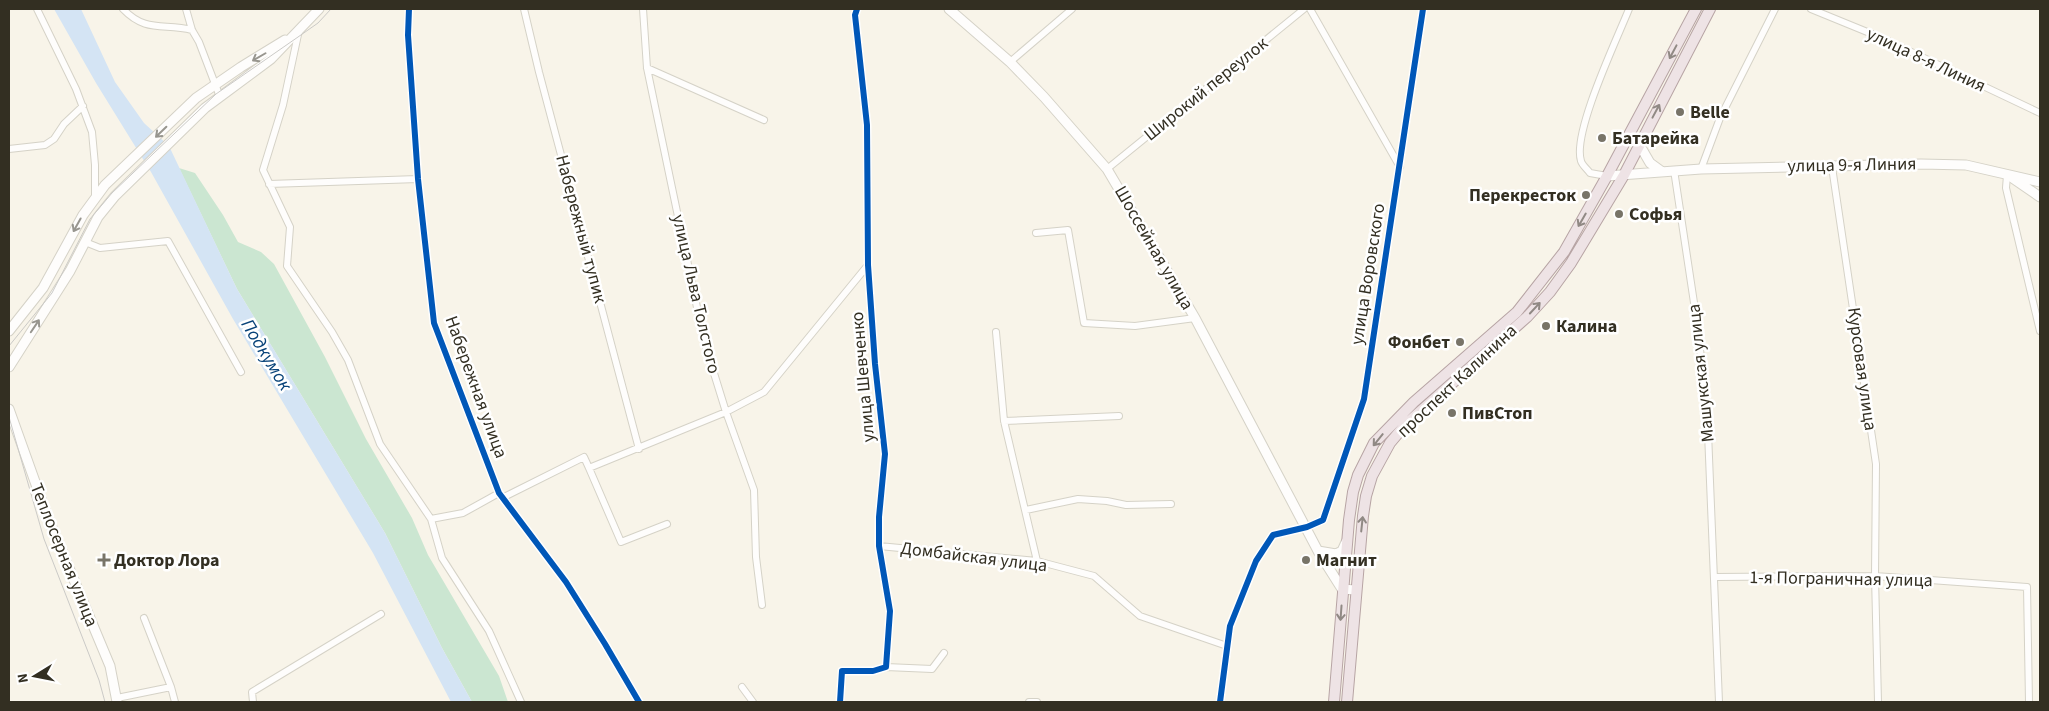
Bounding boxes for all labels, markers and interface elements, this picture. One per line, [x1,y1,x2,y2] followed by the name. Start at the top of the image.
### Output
[1862,21,1990,99] street label: улица 8-я Линия
[1139,31,1273,147] street label: Широкий переулок
[1668,44,1678,59] one-way arrow
[252,52,266,62] one-way arrow
[1690,100,1730,125] place label: Belle
[1652,104,1661,119] one-way arrow
[1674,106,1686,118] marker: Belle
[154,126,167,138] one-way arrow
[1612,126,1699,151] place label: Батарейка
[1596,132,1608,144] marker: Батарейка
[1787,151,1917,179] street label: улица 9-я Линия
[549,152,613,306] street label: Набережный тупик
[1108,181,1200,315] street label: Шоссейная улица
[1469,183,1576,208] place label: Перекресток
[1580,189,1592,201] marker: Перекресток
[1344,201,1392,347] street label: улица Воровского
[1629,202,1682,227] place label: Софья
[1613,208,1625,220] marker: Софья
[666,212,726,376] street label: улица Льва Толстого
[1577,212,1587,226] one-way arrow
[72,217,82,232] one-way arrow
[1529,302,1541,315] one-way arrow
[1681,303,1721,443] street label: Машукская улица
[1841,306,1883,432] street label: Курсовая улица
[845,311,881,443] street label: улица Шевченко
[439,312,513,462] street label: Набережная улица
[234,314,299,397] water label: Подкумок
[1556,314,1617,339] place label: Калина
[30,319,40,333] one-way arrow
[1391,319,1523,443] street label: проспект Калинина
[1540,320,1552,332] marker: Калина
[1388,330,1450,355] place label: Фонбет
[1454,336,1466,348] marker: Фонбет
[1462,401,1533,426] place label: ПивСтоп
[1446,407,1458,419] marker: ПивСтоп
[1373,433,1384,446] one-way arrow
[24,480,104,630] street label: Теплосерная улица
[1357,516,1367,532] one-way arrow
[899,536,1049,578] street label: Домбайская улица
[114,548,220,573] place label: Доктор Лора
[1316,548,1377,573] place label: Магнит
[98,554,110,566] marker: Доктор Лора
[1300,554,1312,566] marker: Магнит
[1749,565,1933,593] street label: 1-я Пограничная улица
[1336,604,1345,620] one-way arrow
[10,651,60,701] north arrow
[13,672,34,684] text: N

